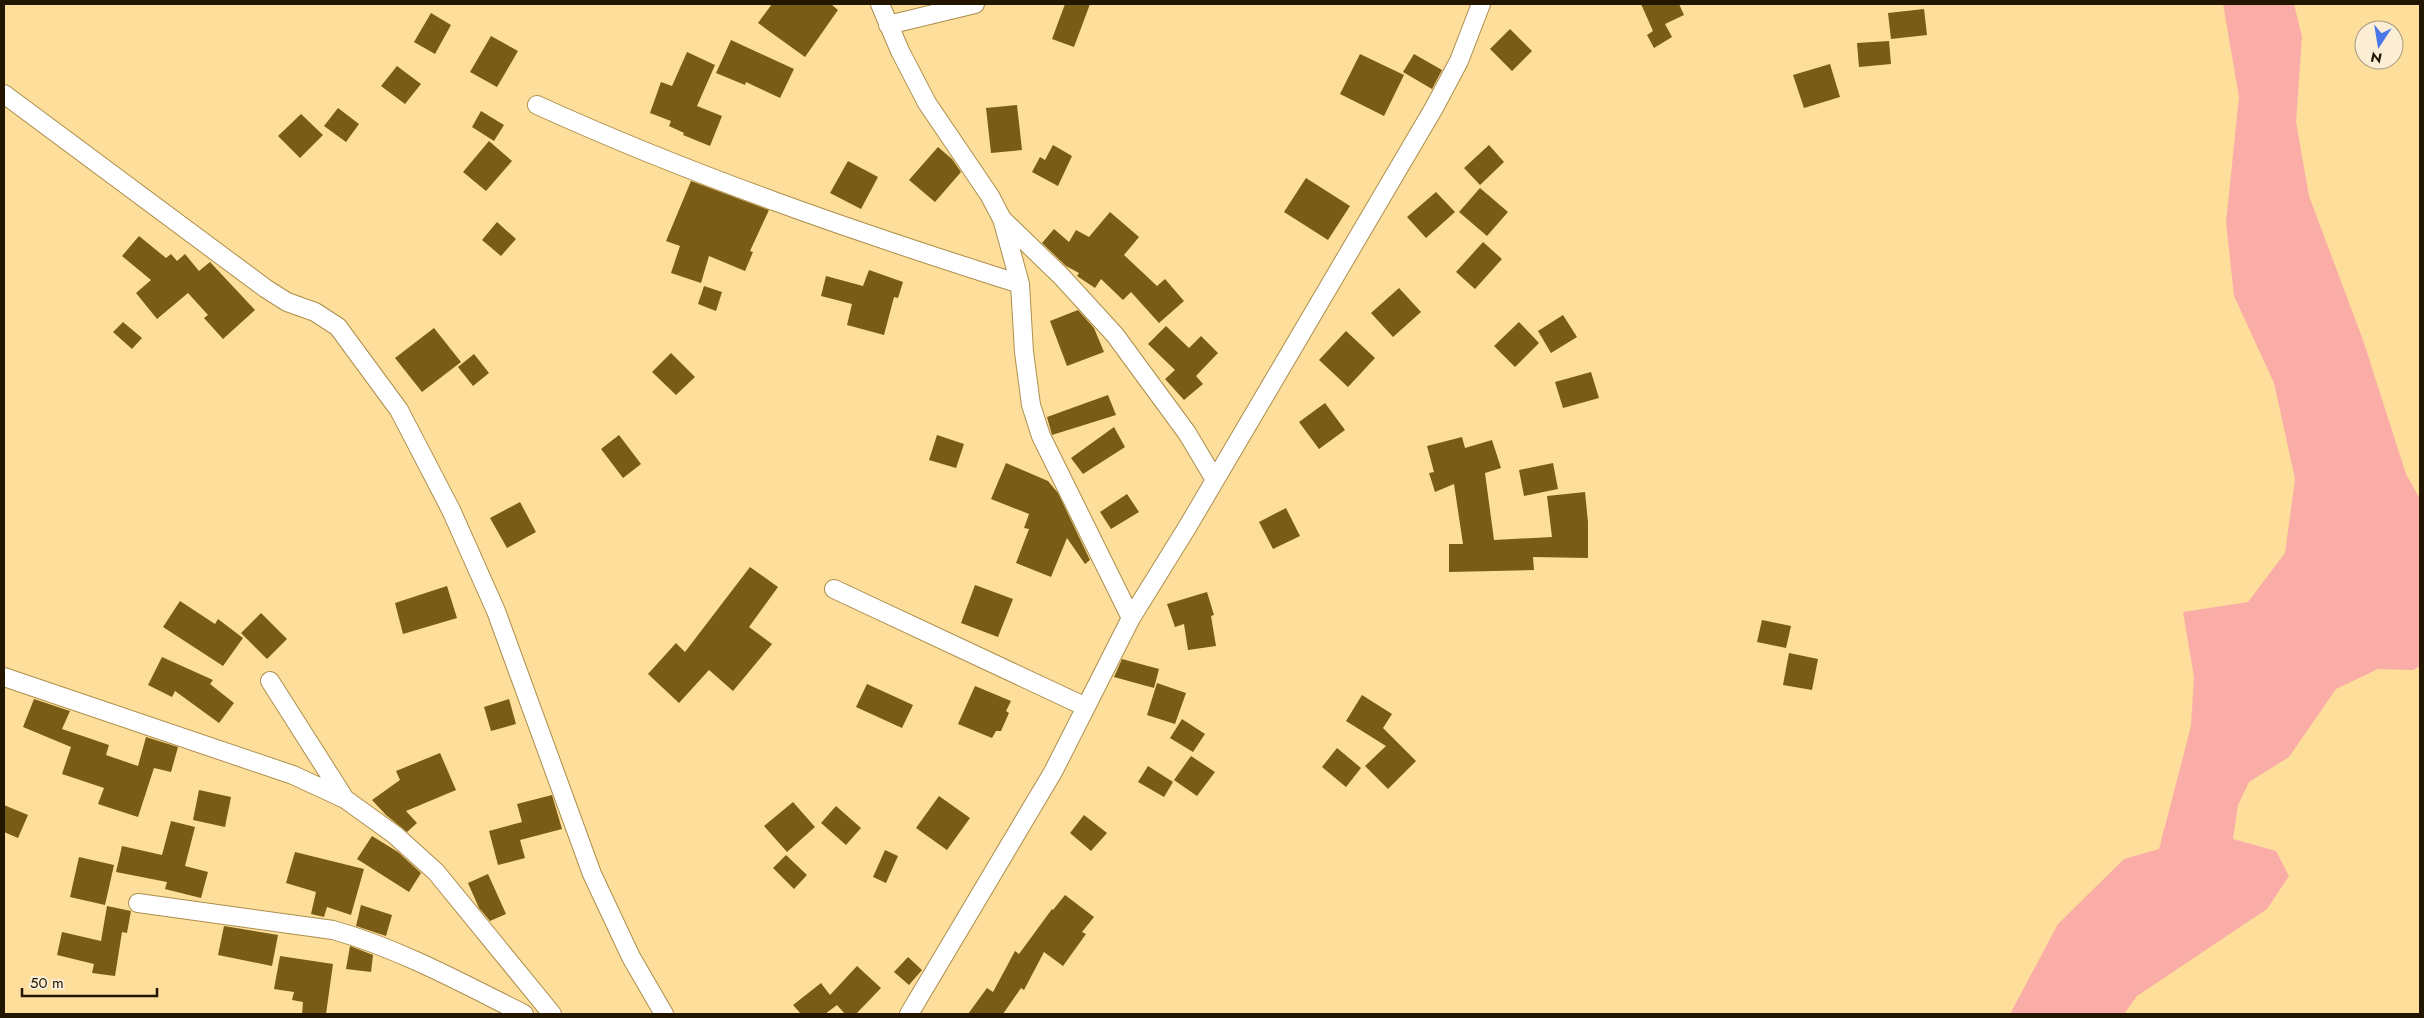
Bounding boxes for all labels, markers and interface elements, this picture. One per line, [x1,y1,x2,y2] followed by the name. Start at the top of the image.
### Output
[2354,20,2404,70] north arrow
[2369,47,2384,69] text: N
[22,966,158,998] scale bar
[30,972,64,994] text: 50 m

